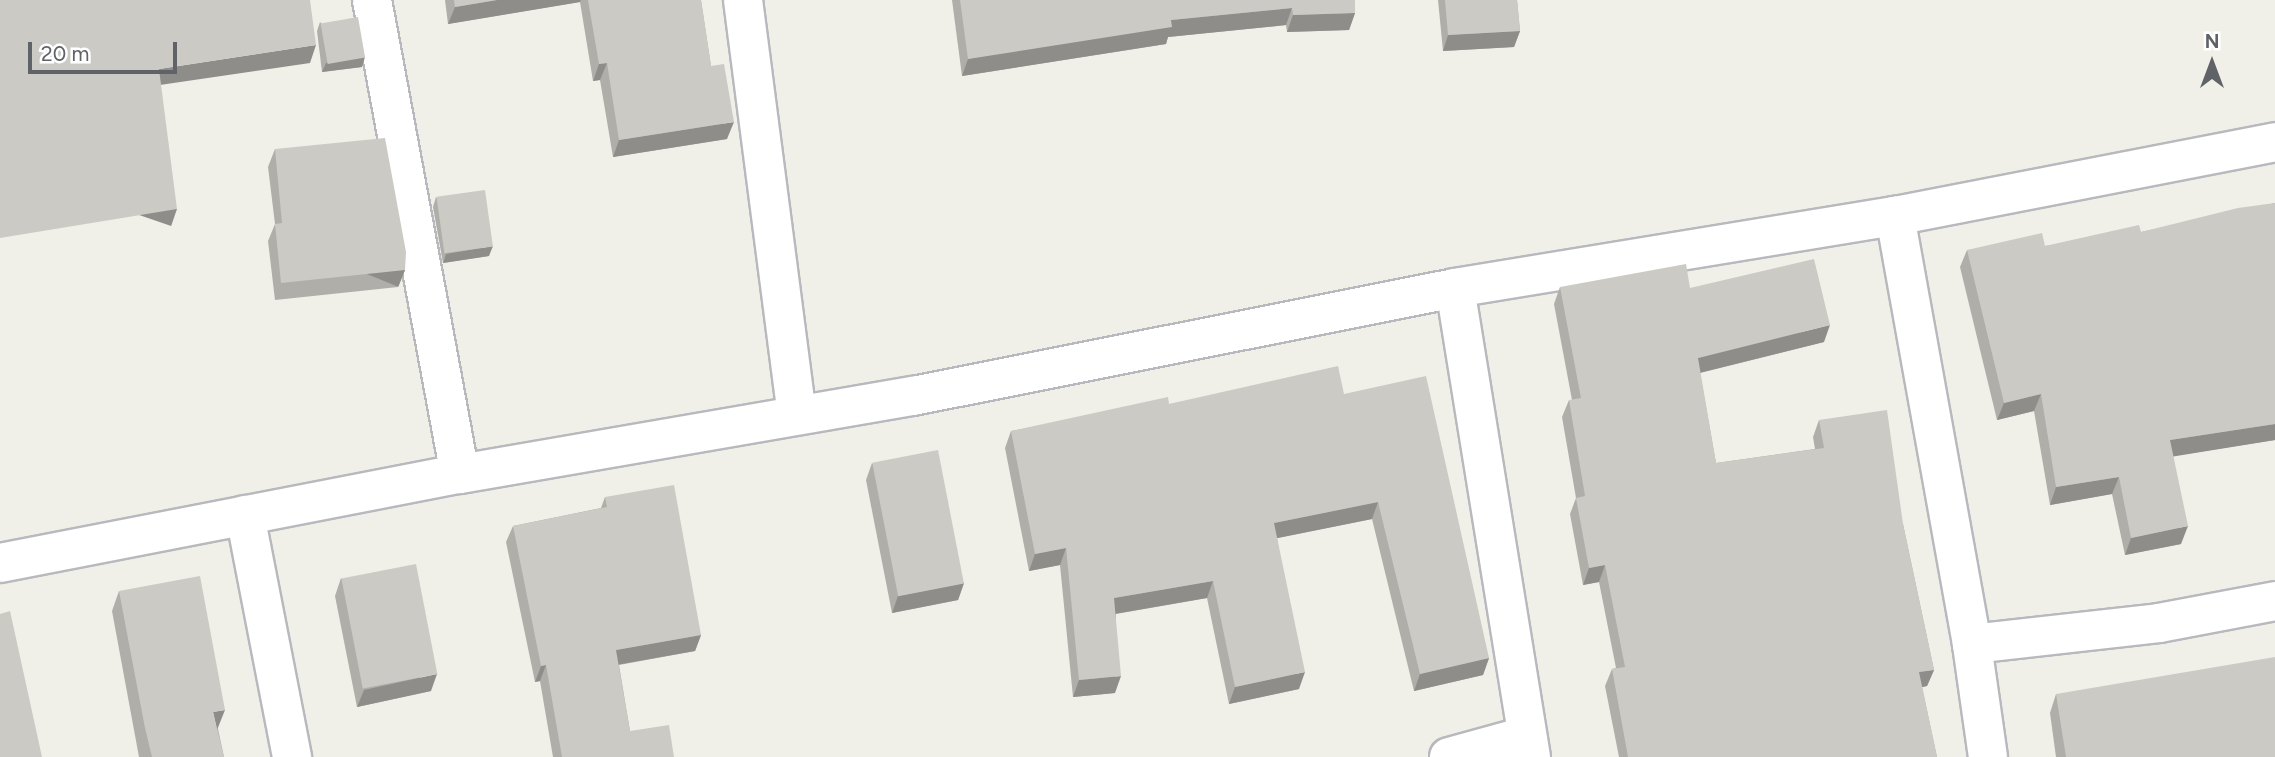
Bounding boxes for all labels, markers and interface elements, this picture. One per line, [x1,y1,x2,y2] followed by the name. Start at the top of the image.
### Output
[32,28,180,72] scale bar
[2177,28,2247,98] north arrow
[2205,30,2219,53] text: N
[41,41,89,66] text: 20 m

